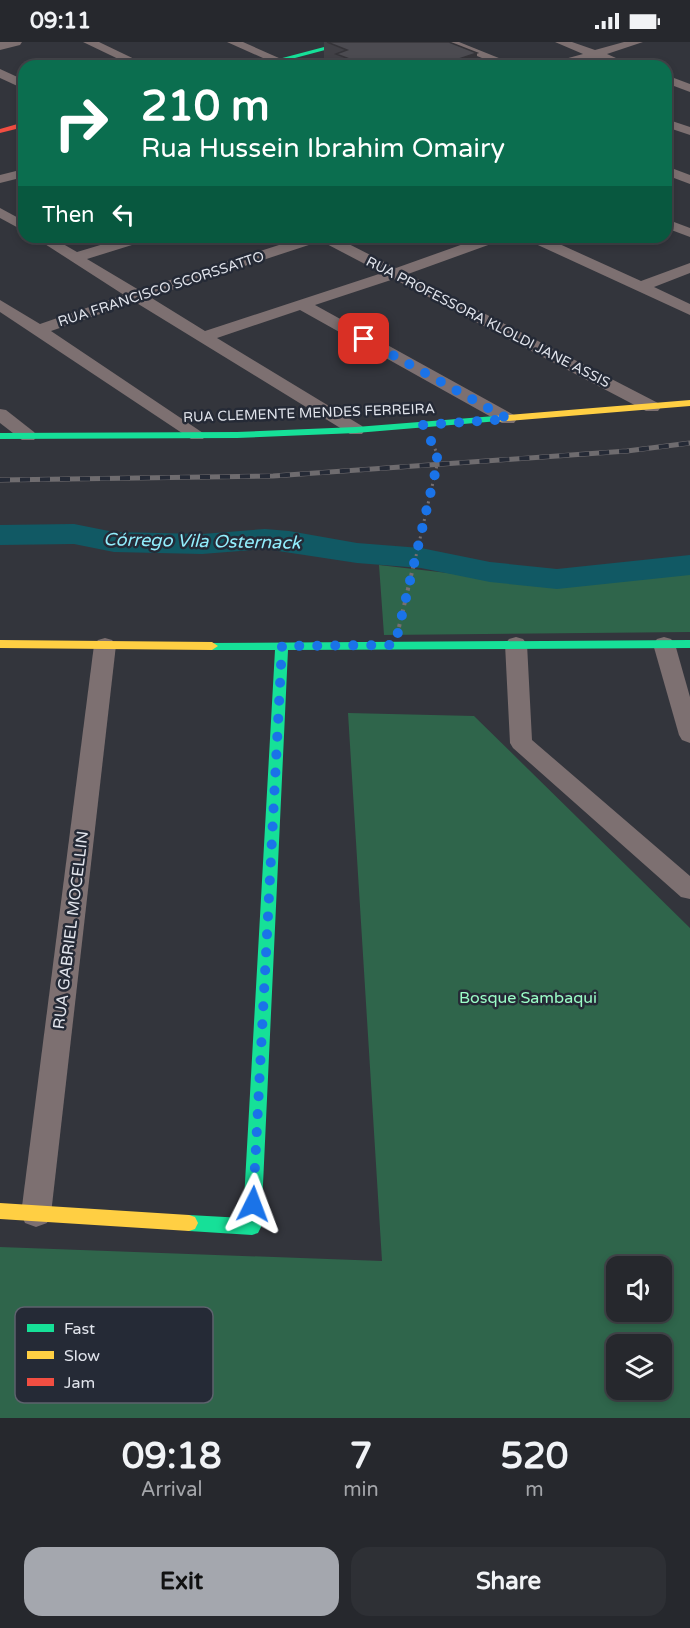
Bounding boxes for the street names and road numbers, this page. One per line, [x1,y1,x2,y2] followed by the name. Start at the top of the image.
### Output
[56,248,266,330] street label: RUA FRANCISCO SCORSSATTO
[363,253,613,391] street label: RUA PROFESSORA KLOLDI JANE ASSIS
[183,400,435,426] street label: RUA CLEMENTE MENDES FERREIRA
[49,830,93,1030] street label: RUA GABRIEL MOCELLIN

